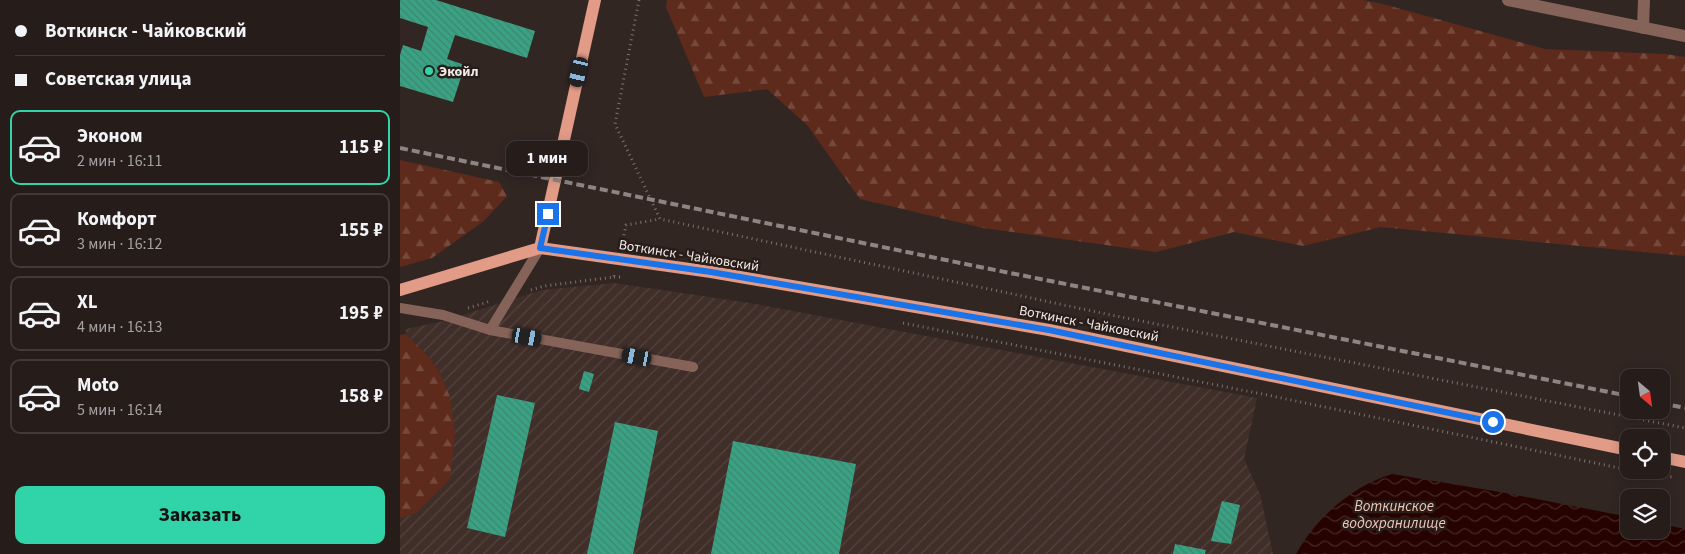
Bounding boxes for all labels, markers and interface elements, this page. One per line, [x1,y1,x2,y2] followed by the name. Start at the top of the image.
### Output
[45,18,247,45] text: Воткинск - Чайковский
[568,56,589,88] car
[439,62,478,82] place label: Экойл
[423,65,435,77] marker: Экойл
[45,66,192,93] text: Советская улица
[77,123,143,150] text: Эконом
[17,125,62,170] icon: car
[339,134,383,161] text: 115 ₽
[507,142,589,176] callout: 1 мин
[527,147,567,169] text: 1 мин
[77,150,163,172] text: 2 мин · 16:11
[537,203,559,225] route end
[77,206,157,233] text: Комфорт
[17,208,62,253] icon: car
[339,217,383,244] text: 155 ₽
[77,233,163,255] text: 3 мин · 16:12
[617,235,760,277] street label: Воткинск - Чайковский
[77,289,98,316] text: XL
[17,291,62,336] icon: car
[339,300,383,327] text: 195 ₽
[1017,301,1160,347] street label: Воткинск - Чайковский
[77,316,163,338] text: 4 мин · 16:13
[510,327,543,347] car
[620,347,653,367] car
[1620,369,1670,419] north arrow
[1620,369,1670,539] map controls
[77,372,119,399] text: Moto
[17,374,62,419] icon: car
[339,383,383,410] text: 158 ₽
[77,399,163,421] text: 5 мин · 16:14
[1482,411,1504,433] route start
[1620,429,1670,479] button: locate
[15,486,385,544] button: Заказать
[1620,489,1670,539] button: layers
[1342,496,1446,534] water label: Воткинское водохранилище

